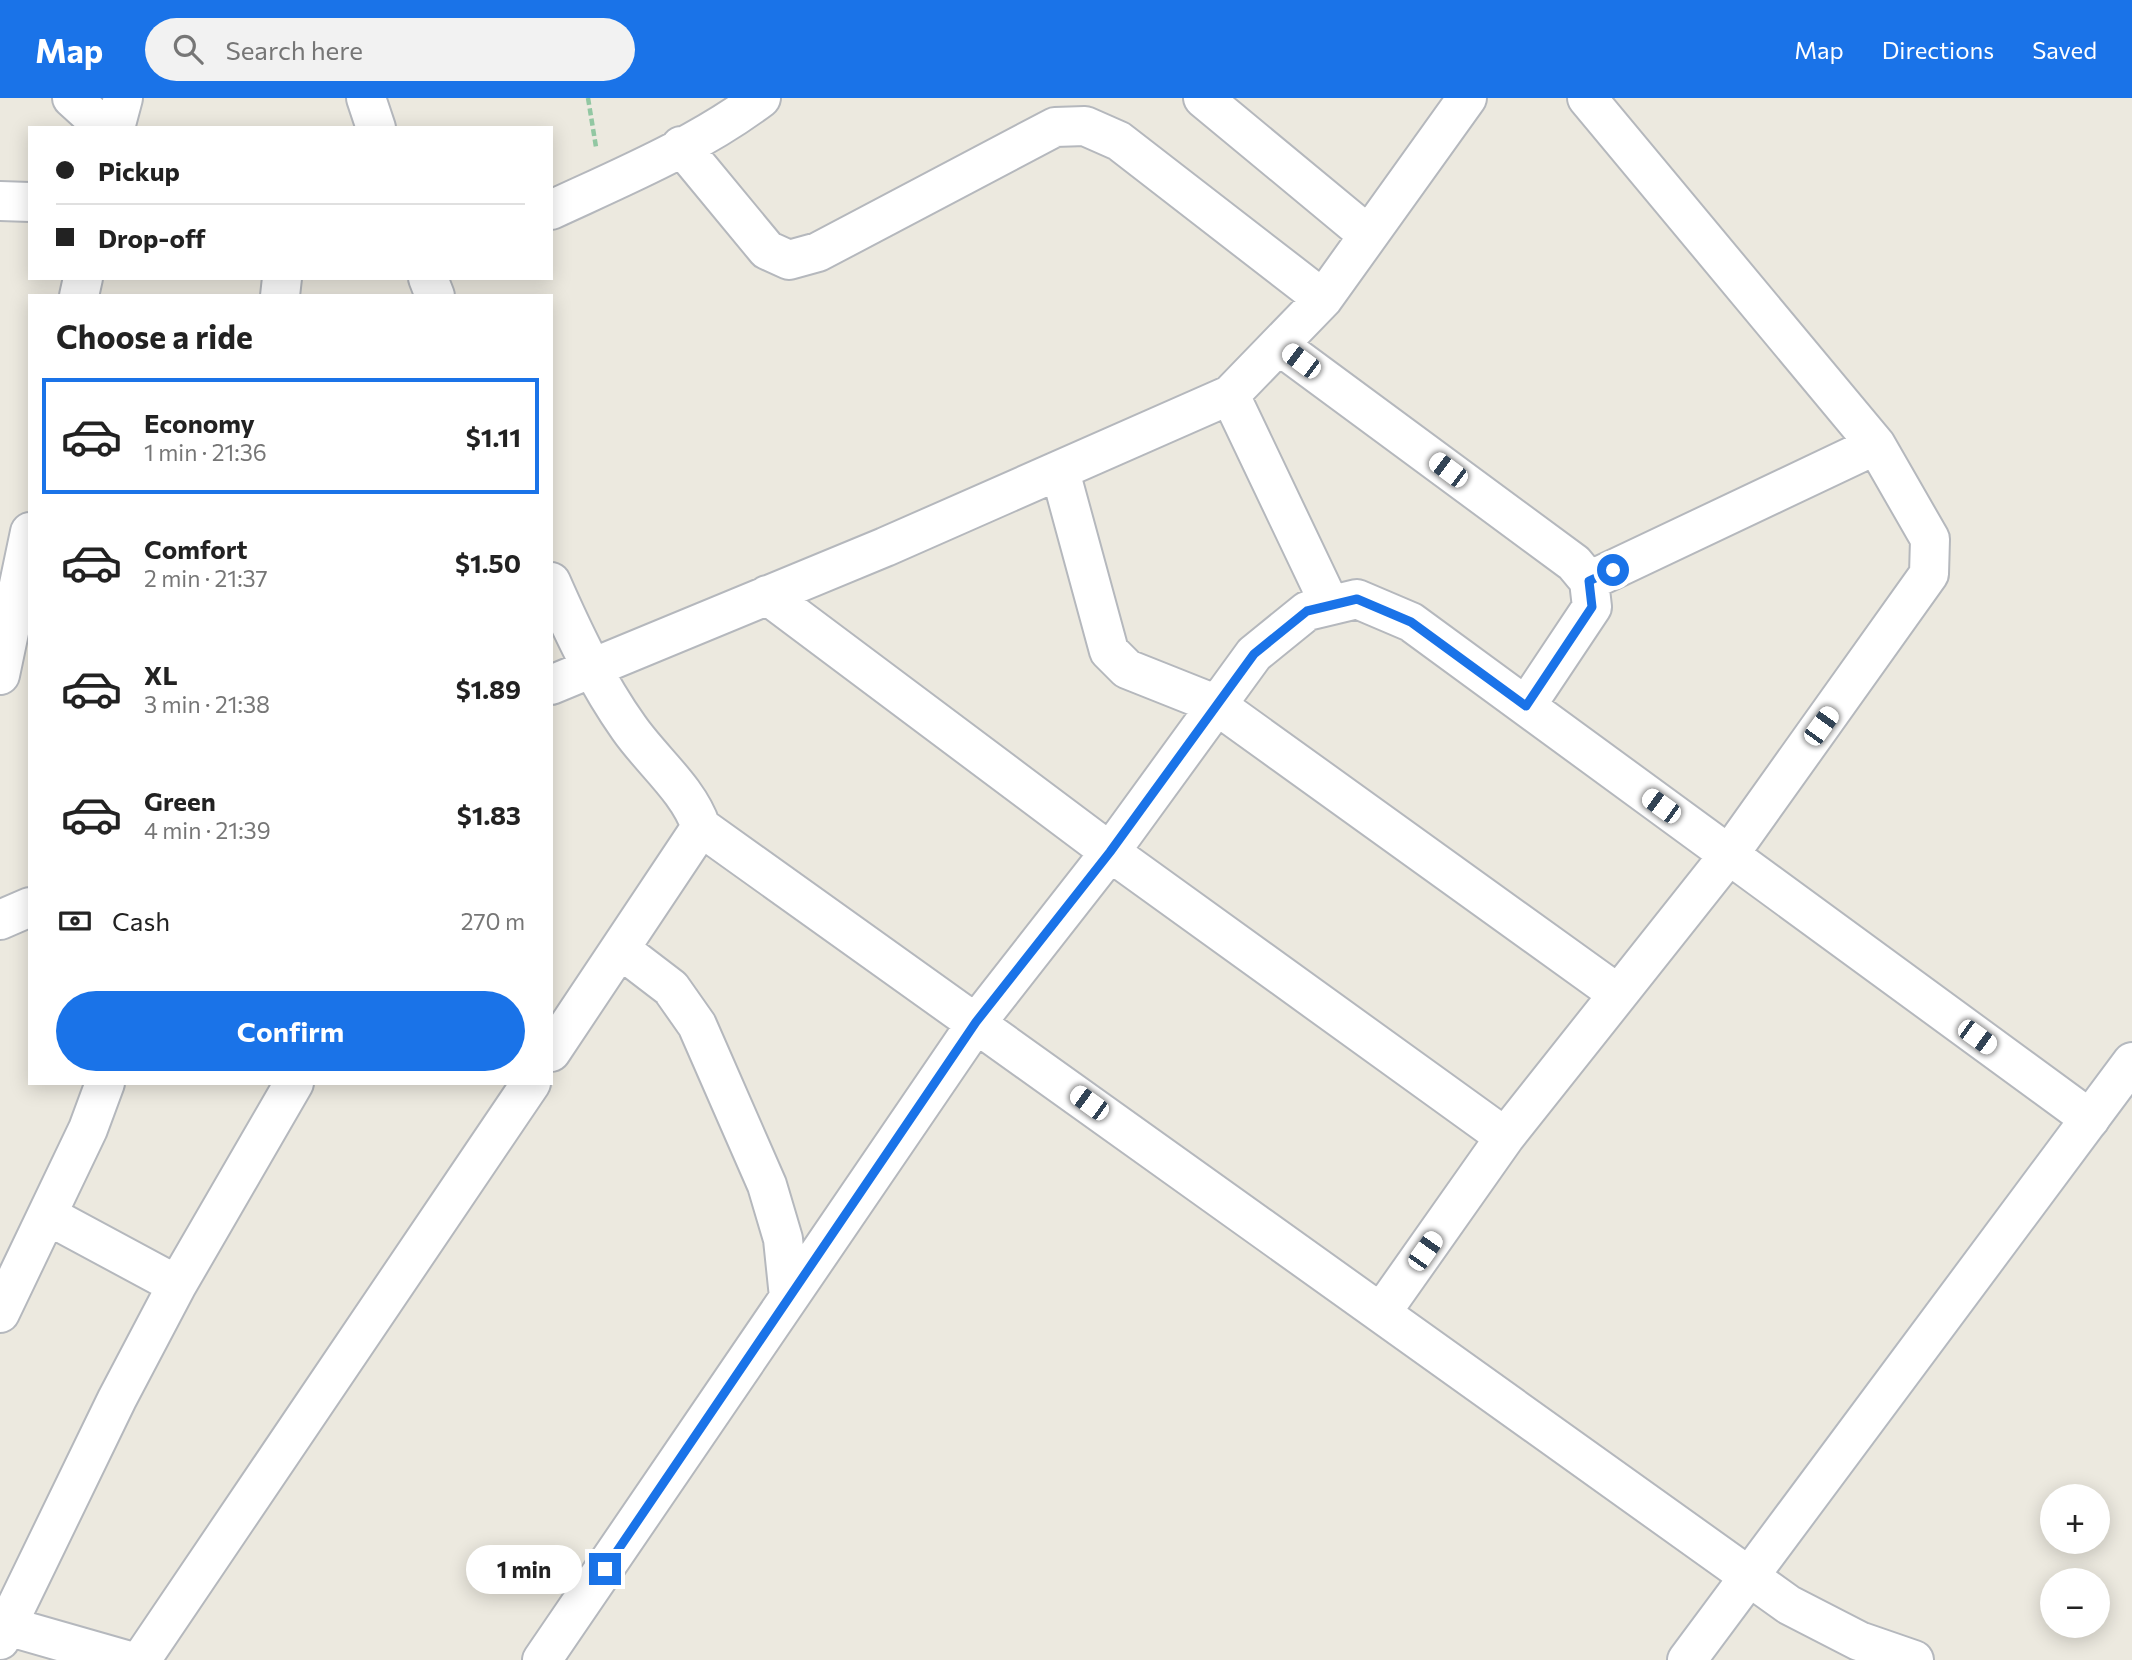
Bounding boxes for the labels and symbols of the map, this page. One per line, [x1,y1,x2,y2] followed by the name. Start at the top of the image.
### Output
[1278,340,1325,382] car
[1425,449,1472,491] car
[1597,554,1629,586] route start
[1801,703,1842,749] car
[1638,785,1685,827] car
[1954,1016,2001,1058] car
[1066,1082,1113,1124] car
[1405,1228,1446,1274] car
[465,1544,580,1594] callout: 1 min
[589,1553,621,1585] route end

